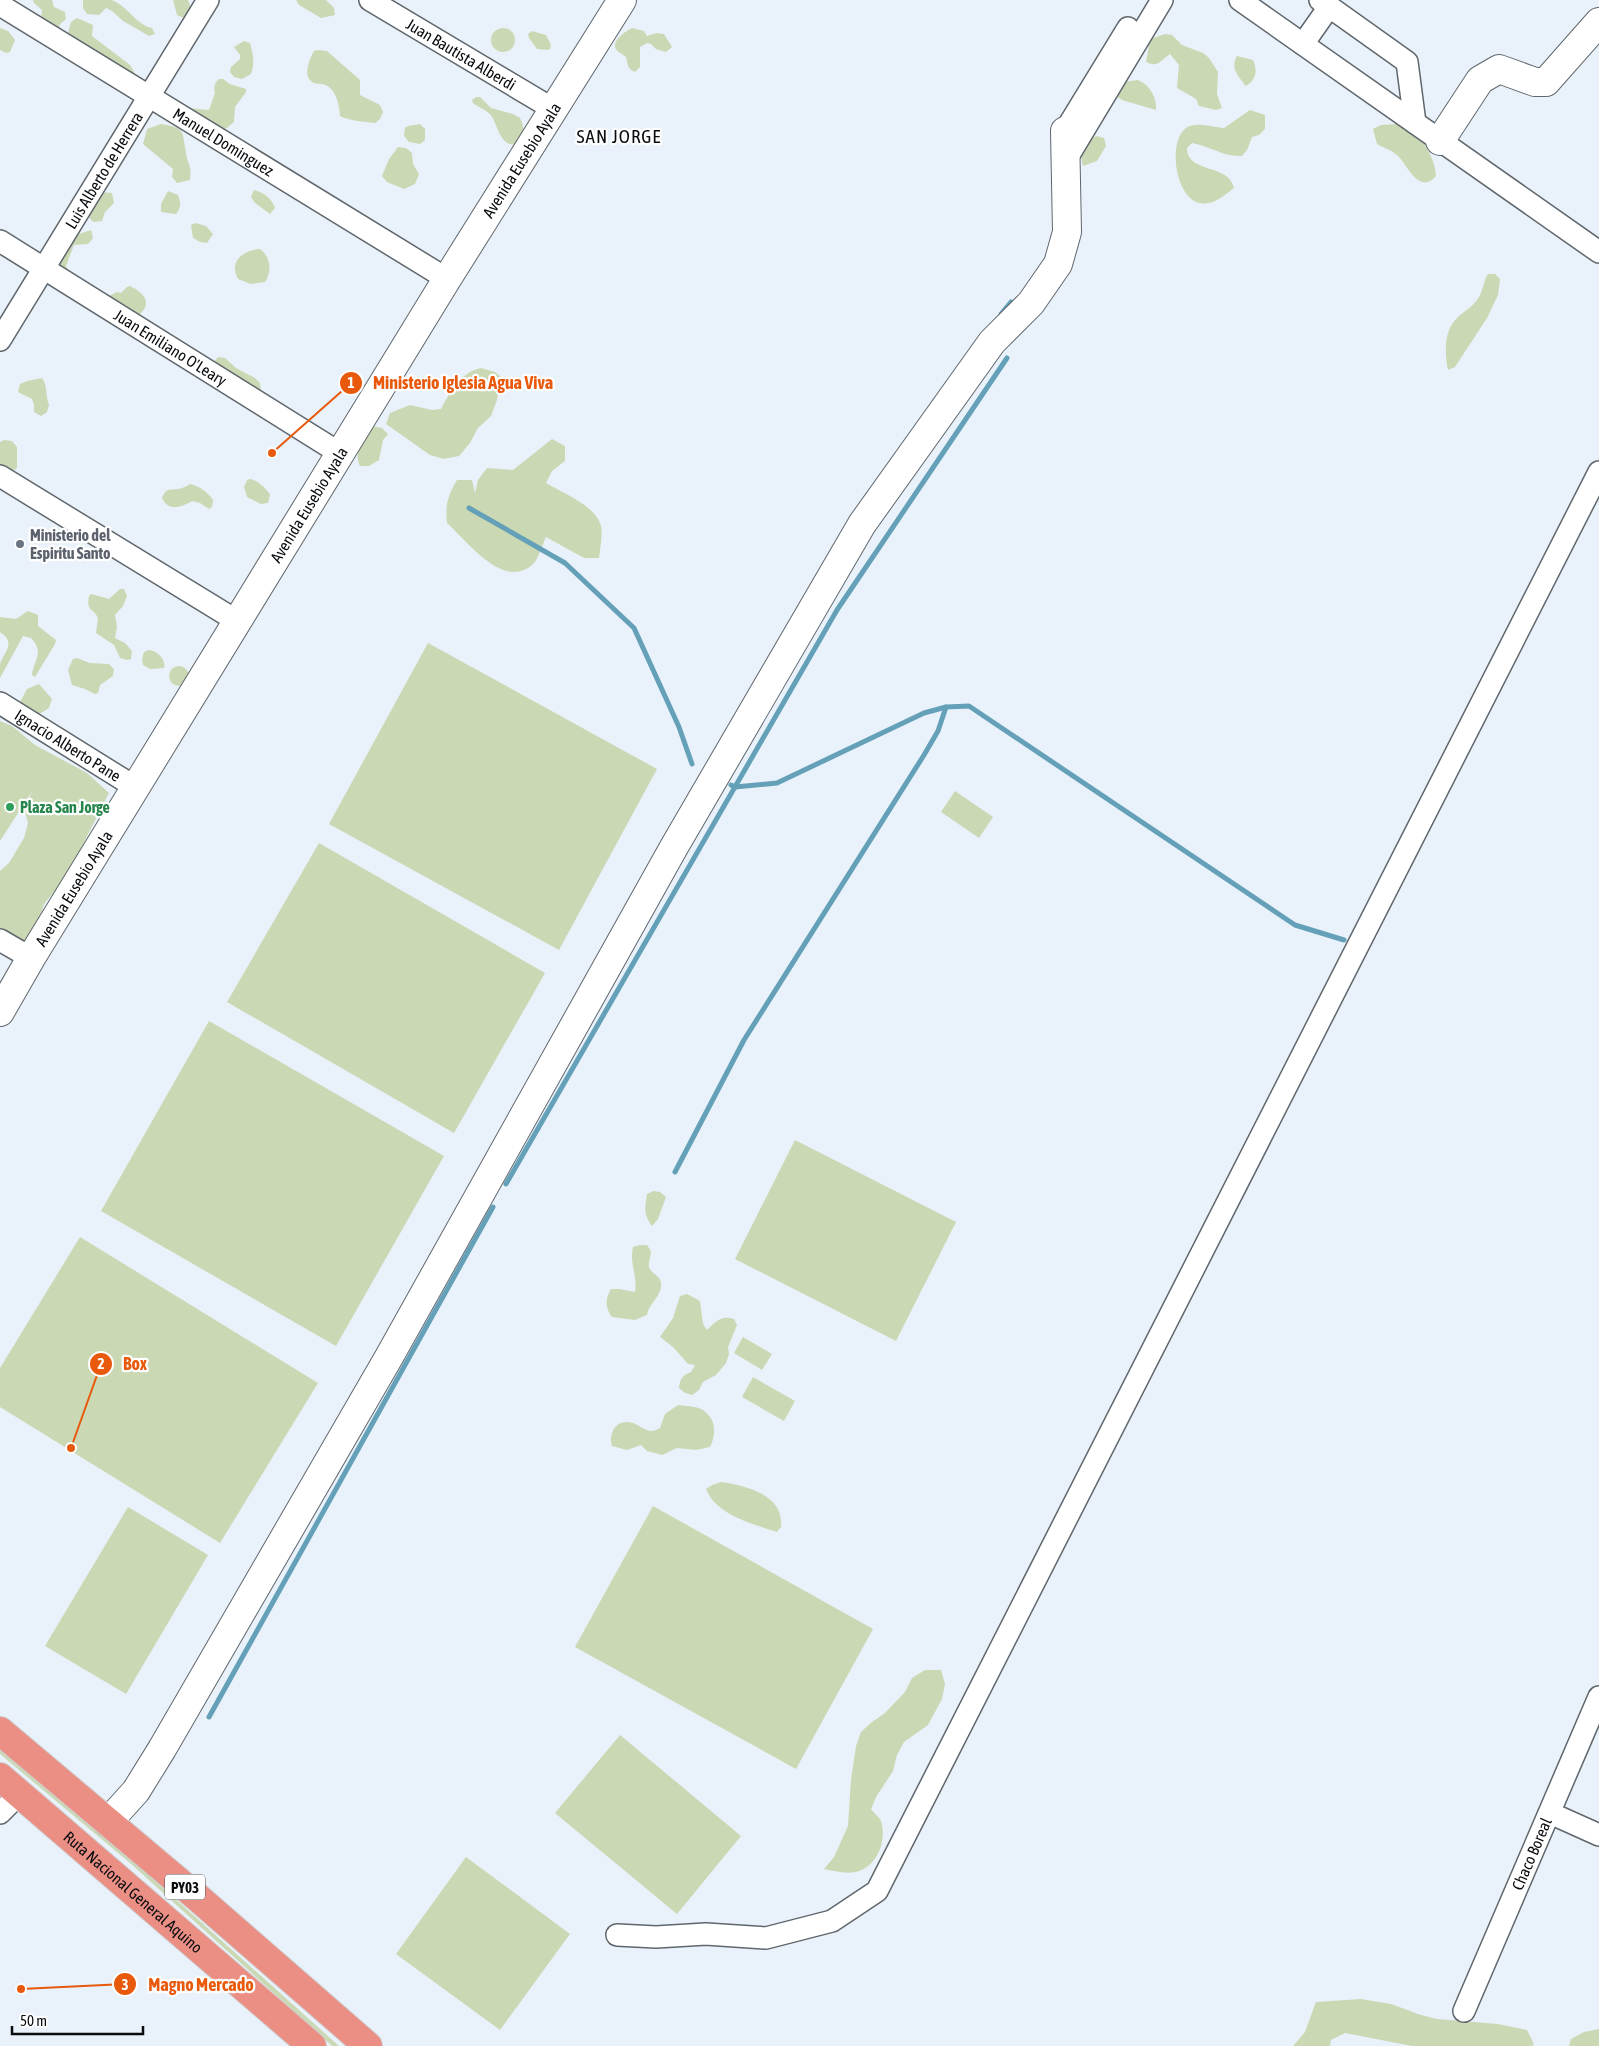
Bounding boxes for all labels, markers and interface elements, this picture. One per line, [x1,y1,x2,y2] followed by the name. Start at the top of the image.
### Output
[403,15,519,94] street label: Juan Bautista Alberdi
[479,99,564,221] street label: Avenida Eusebio Ayala
[170,104,277,180] street label: Manuel Dominguez
[61,109,146,232] street label: Luis Alberto de Herrera
[577,125,661,147] district label: SAN JORGE
[111,306,230,390] street label: Juan Emiliano O'Leary
[338,366,563,399] callout: Ministerio Iglesia Agua Viva
[373,372,553,393] text: Ministerio Iglesia Agua Viva
[347,374,355,391] text: 1
[267,444,351,566] street label: Avenida Eusebio Ayala
[30,526,111,562] place label: Ministerio del Espiritu Santo
[14,538,26,550] marker: Ministerio del Espiritu Santo
[12,706,124,785] street label: Ignacio Alberto Pane
[20,798,110,816] place label: Plaza San Jorge
[4,801,16,813] marker: Plaza San Jorge
[31,827,116,949] street label: Avenida Eusebio Ayala
[88,1347,157,1380] callout: Box
[123,1353,148,1374] text: Box
[97,1355,105,1372] text: 2
[1508,1814,1555,1893] street label: Chaco Boreal
[60,1827,206,1957] street label: Ruta Nacional General Aquino
[165,1874,205,1900] road number: PY03
[113,1968,263,2001] callout: Magno Mercado
[148,1974,254,1995] text: Magno Mercado
[121,1976,129,1993] text: 3
[12,2004,144,2036] scale bar
[20,2012,47,2029] text: 50 m

